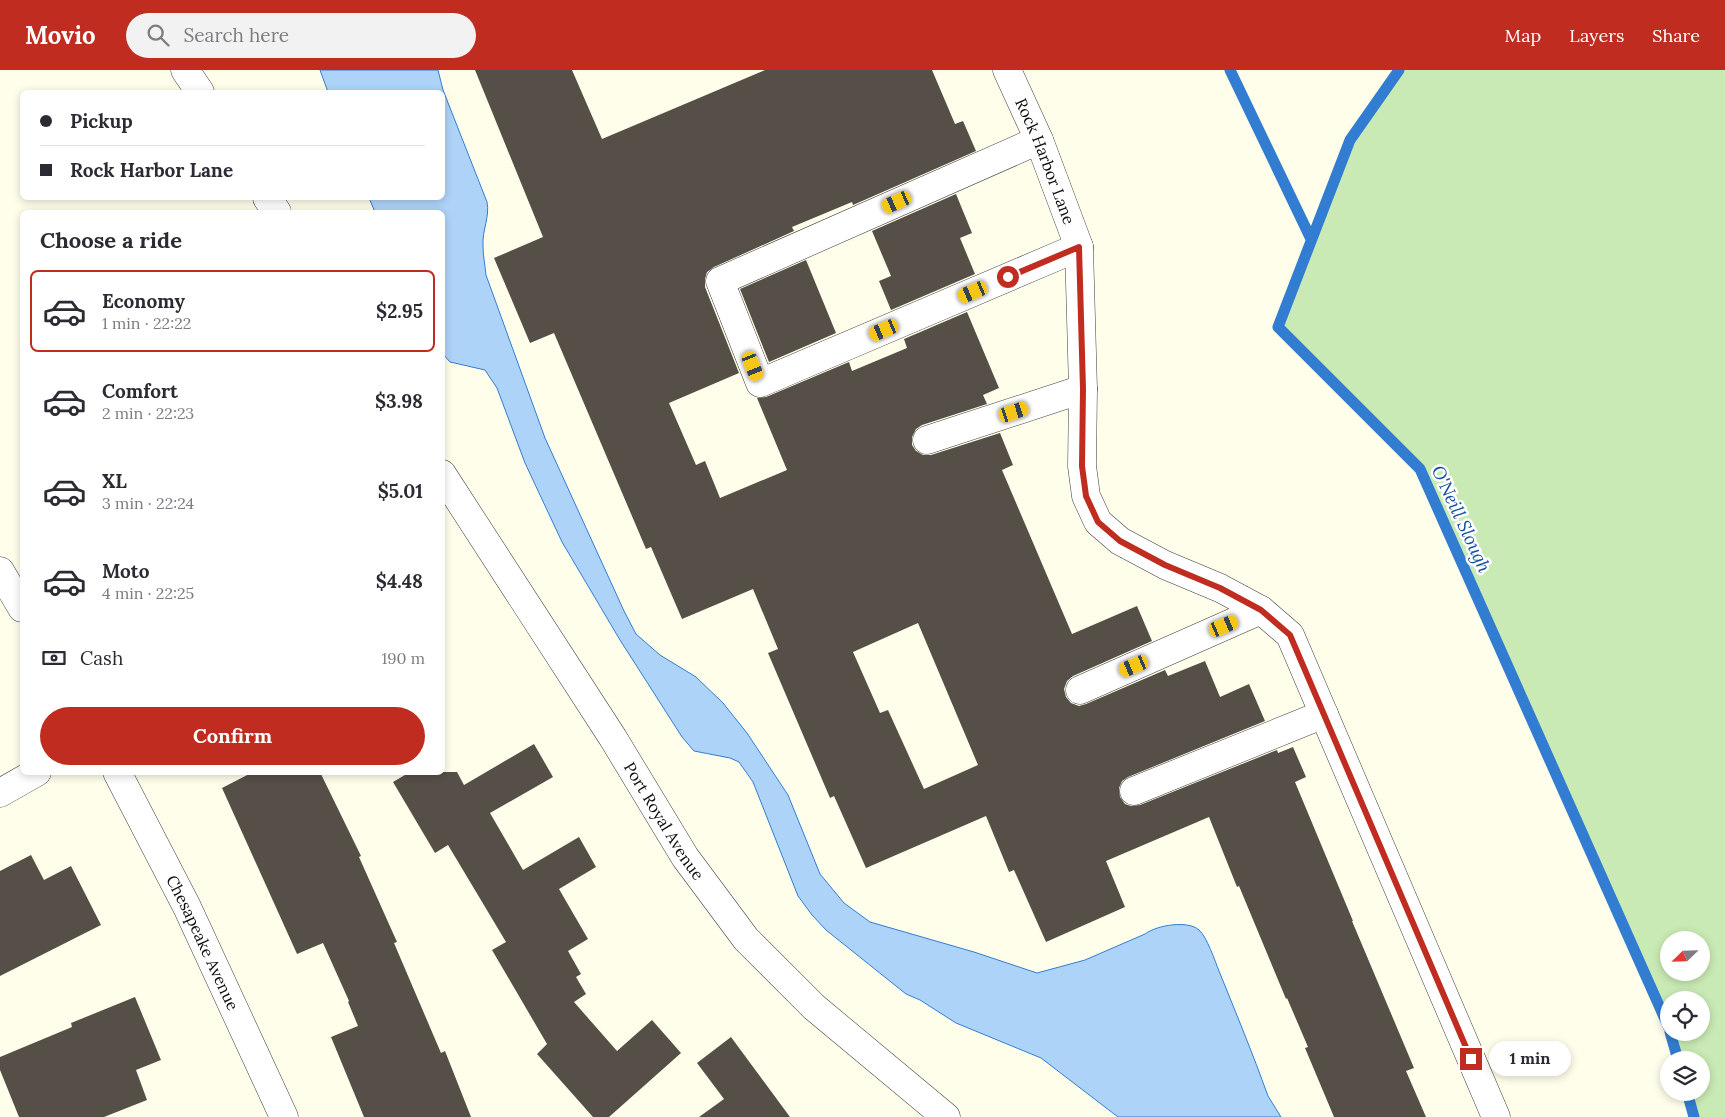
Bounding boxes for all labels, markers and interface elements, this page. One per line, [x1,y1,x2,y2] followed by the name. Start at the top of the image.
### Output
[126,13,476,58] search box
[25,20,96,51] text: Movio
[144,21,172,49] icon: search
[184,23,289,47] text: Search here
[1505,24,1541,47] text: Map
[1569,24,1624,47] text: Layers
[1652,24,1700,47] text: Share
[1011,95,1080,227] street label: Rock Harbor Lane
[70,109,133,133] text: Pickup
[70,158,233,182] text: Rock Harbor Lane
[880,189,913,215] car
[40,226,182,254] text: Choose a ride
[997,266,1019,288] route start
[956,279,989,305] car
[42,289,87,334] icon: car
[102,289,185,313] text: Economy
[376,299,423,323] text: $2.95
[102,313,191,333] text: 1 min · 22:22
[867,317,900,343] car
[740,349,765,383] car
[42,379,87,424] icon: car
[102,379,178,403] text: Comfort
[375,389,423,413] text: $3.98
[997,400,1030,424] car
[102,403,194,423] text: 2 min · 22:23
[1427,462,1497,577] water label: O'Neill Slough
[42,469,87,514] icon: car
[102,469,127,493] text: XL
[378,479,423,503] text: $5.01
[102,493,194,513] text: 3 min · 22:24
[42,559,87,604] icon: car
[102,559,149,583] text: Moto
[376,569,423,593] text: $4.48
[102,583,194,603] text: 4 min · 22:25
[1207,613,1240,639] car
[40,644,68,672] icon: cash
[80,646,123,670] text: Cash
[381,648,425,668] text: 190 m
[1117,653,1150,679] car
[40,707,425,765] button: Confirm
[620,758,709,884] street label: Port Royal Avenue
[162,872,243,1014] street label: Chesapeake Avenue
[1660,931,1710,981] north arrow
[1660,931,1710,1101] map controls
[1660,991,1710,1041] button: locate
[1488,1042,1571,1076] callout: 1 min
[1460,1048,1482,1070] route end
[1510,1048,1550,1068] text: 1 min
[1660,1051,1710,1101] button: layers

